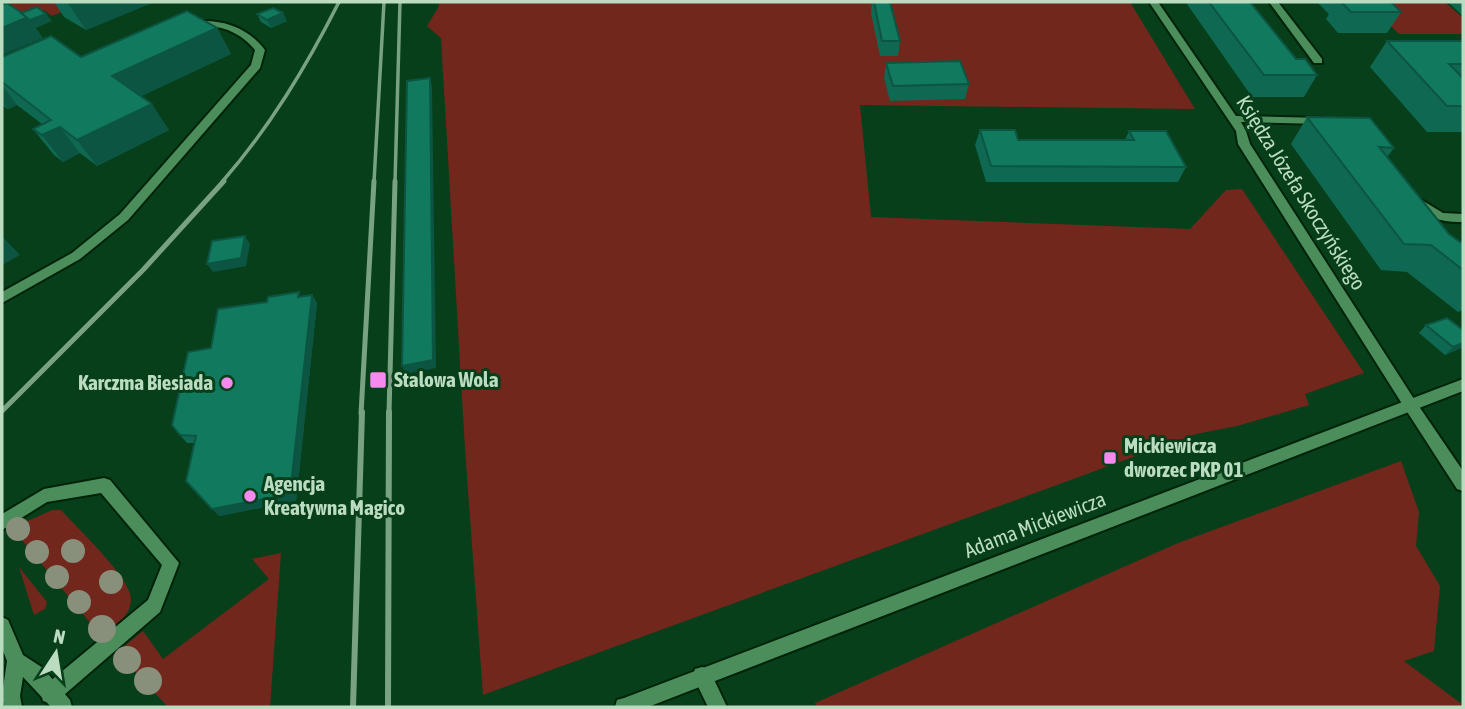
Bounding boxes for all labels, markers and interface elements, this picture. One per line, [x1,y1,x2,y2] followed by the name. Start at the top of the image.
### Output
[1232,91,1371,294] street label: Księdza Józefa Skoczyńskiego
[394,367,499,391] place label: Stalowa Wola
[78,370,213,394] place label: Karczma Biesiada
[368,370,388,390] marker: Stalowa Wola
[219,375,235,391] marker: Karczma Biesiada
[1124,433,1243,481] place label: Mickiewicza dworzec PKP 01
[1102,450,1118,466] marker: Mickiewicza dworzec PKP 01
[263,471,405,519] place label: Agencja Kreatywna Magico
[960,486,1109,562] street label: Adama Mickiewicza
[242,488,258,504] marker: Agencja Kreatywna Magico
[21,618,91,688] north arrow
[52,624,67,648] text: N

